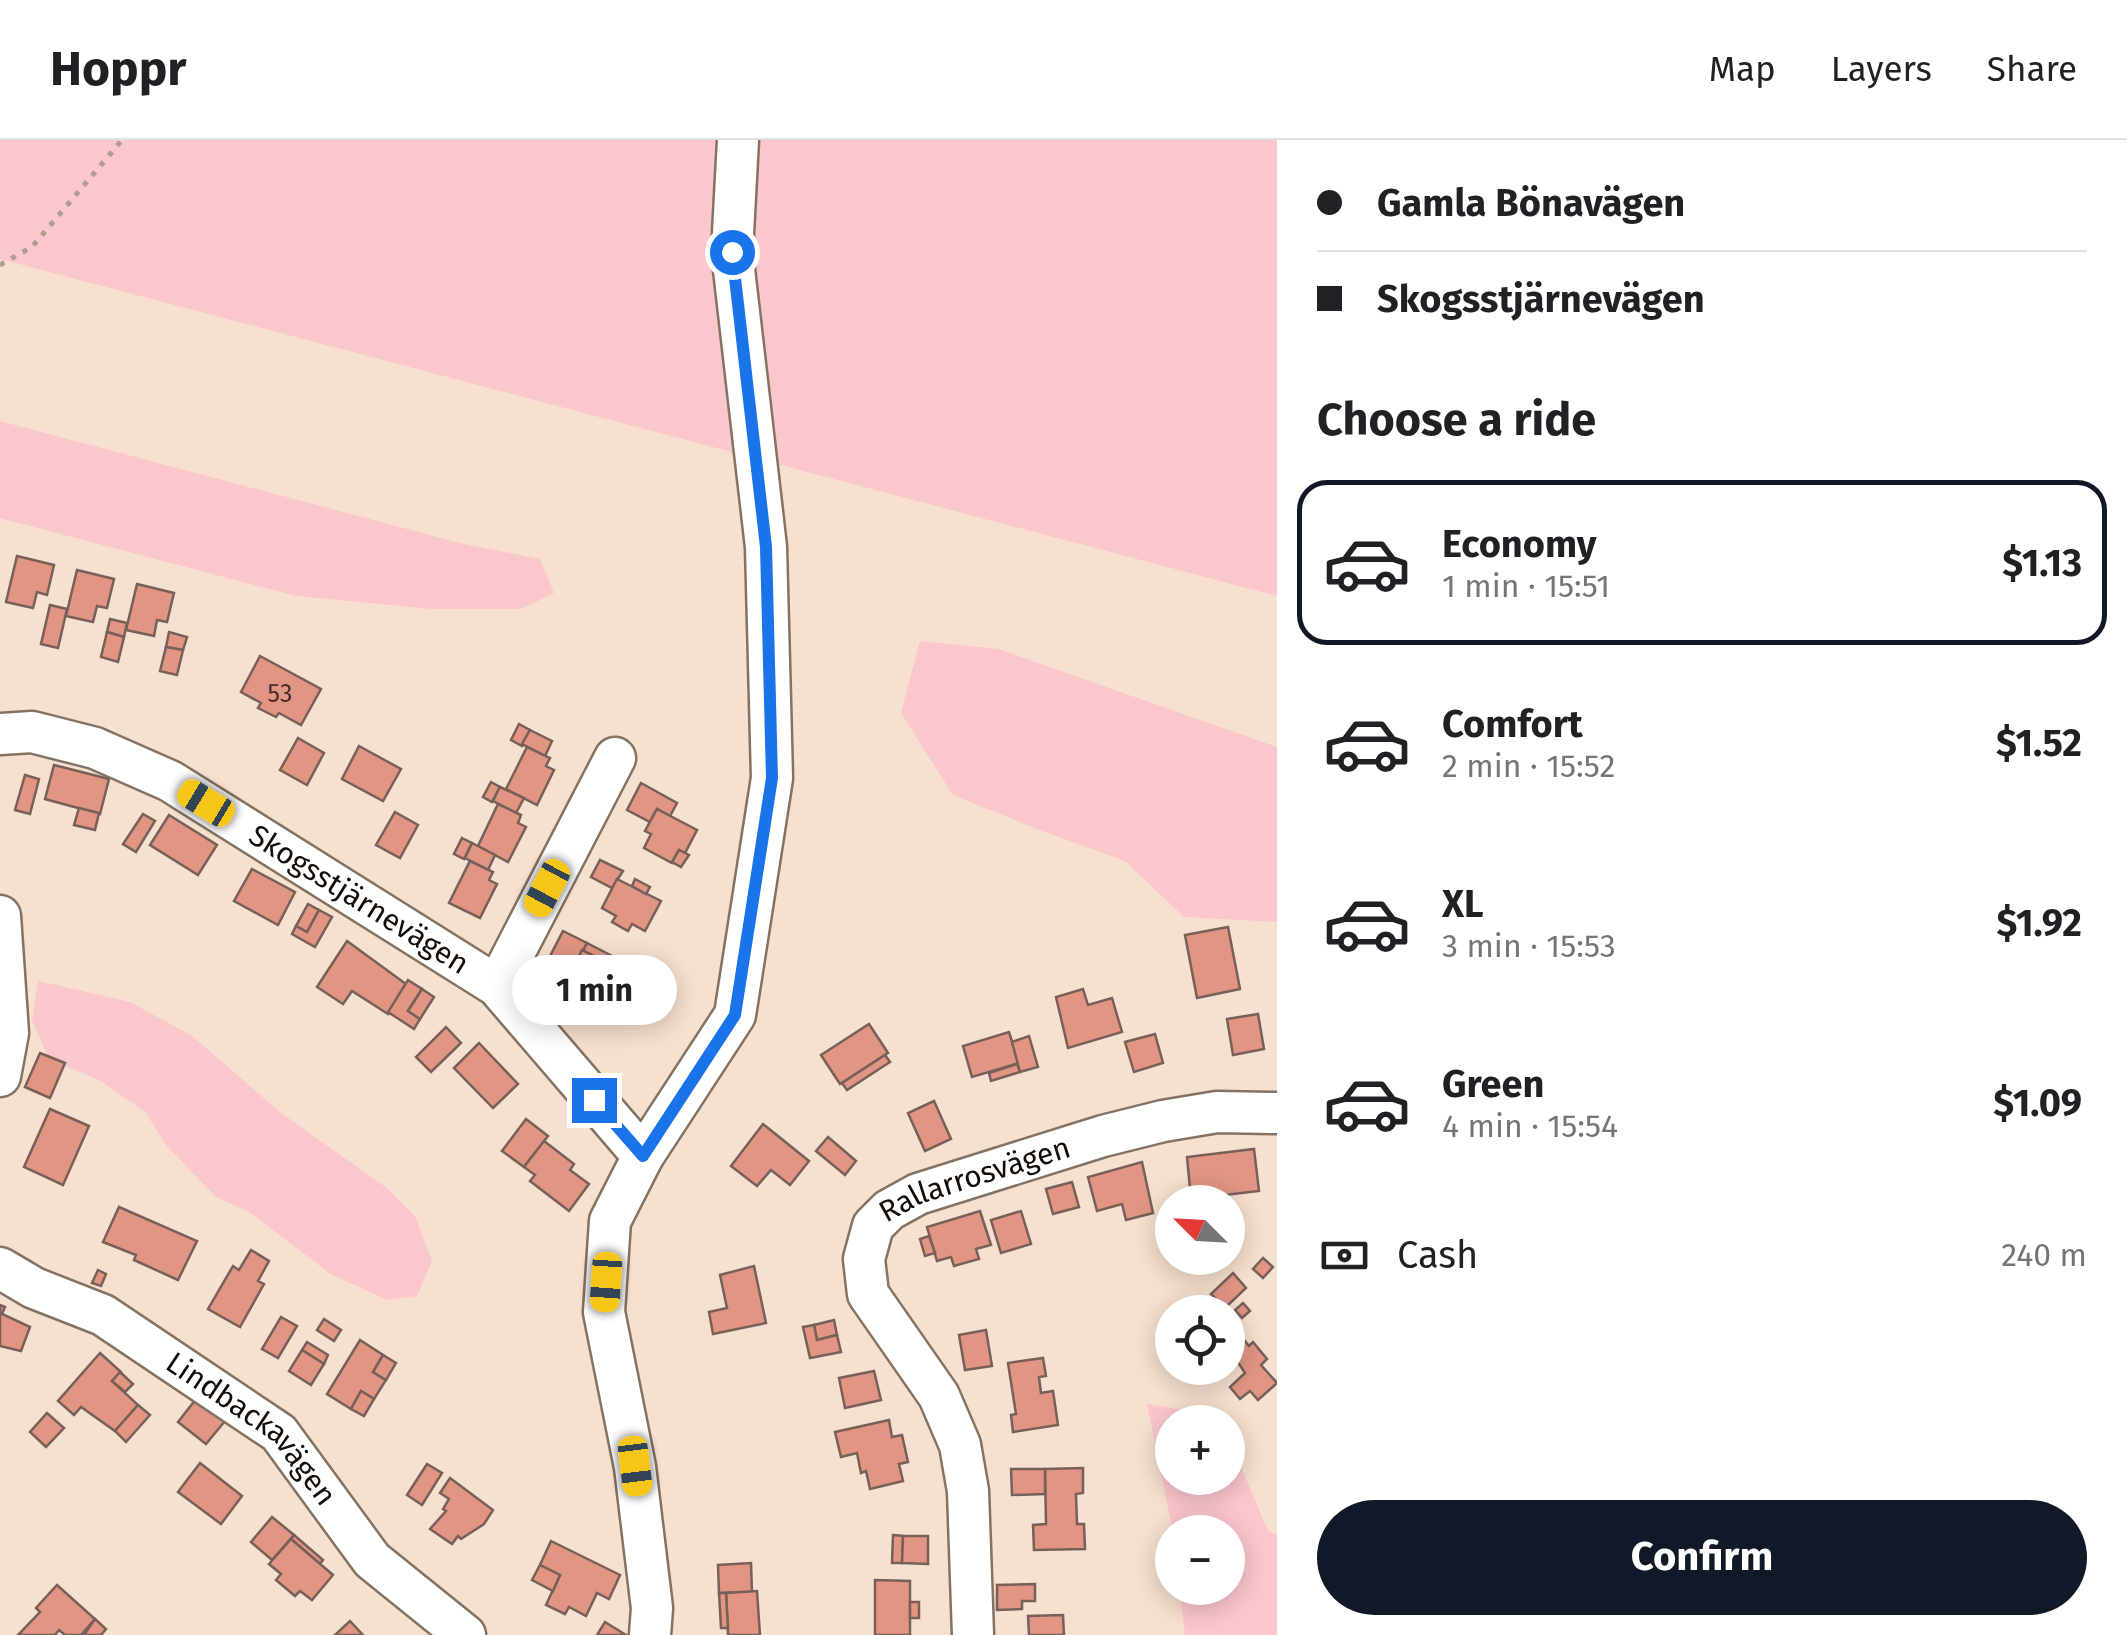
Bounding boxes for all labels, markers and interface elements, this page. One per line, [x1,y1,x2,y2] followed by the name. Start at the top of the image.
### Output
[50,40,187,98] text: Hoppr
[1709,48,1776,90] text: Map
[1831,48,1932,90] text: Layers
[1987,48,2077,90] text: Share
[1377,180,1685,226] text: Gamla Bönavägen
[710,230,755,275] route start
[1377,276,1705,322] text: Skogsstjärnevägen
[1317,393,1596,447] text: Choose a ride
[1322,518,1412,608] icon: car
[1442,521,1597,567] text: Economy
[2002,540,2082,586] text: $1.13
[1442,567,1610,605] text: 1 min · 15:51
[268,679,292,709] house number: 53
[1322,698,1412,788] icon: car
[1442,701,1583,747] text: Comfort
[1996,720,2082,766] text: $1.52
[1442,747,1615,785] text: 2 min · 15:52
[173,775,239,831] car
[242,817,475,982] street label: Skogsstjärnevägen
[520,854,574,922] car
[1322,878,1412,968] icon: car
[1442,881,1484,927] text: XL
[1996,900,2082,946] text: $1.92
[1442,927,1616,965] text: 3 min · 15:53
[512,955,676,1025] callout: 1 min
[556,971,633,1009] text: 1 min
[1322,1058,1412,1148] icon: car
[1442,1061,1545,1107] text: Green
[572,1078,617,1123] route end
[1993,1080,2082,1126] text: $1.09
[1442,1107,1618,1145] text: 4 min · 15:54
[873,1129,1075,1230] street label: Rallarrosvägen
[1155,1185,1245,1275] north arrow
[1155,1185,1245,1605] map controls
[1317,1228,1372,1283] icon: cash
[1397,1232,1478,1278] text: Cash
[2001,1236,2087,1274] text: 240 m
[589,1251,623,1313] car
[1155,1295,1245,1385] button: locate
[159,1344,344,1512] street label: Lindbackavägen
[1155,1405,1245,1495] button: +
[616,1434,654,1498] car
[1317,1500,2087,1615] button: Confirm
[1155,1515,1245,1605] button: −

